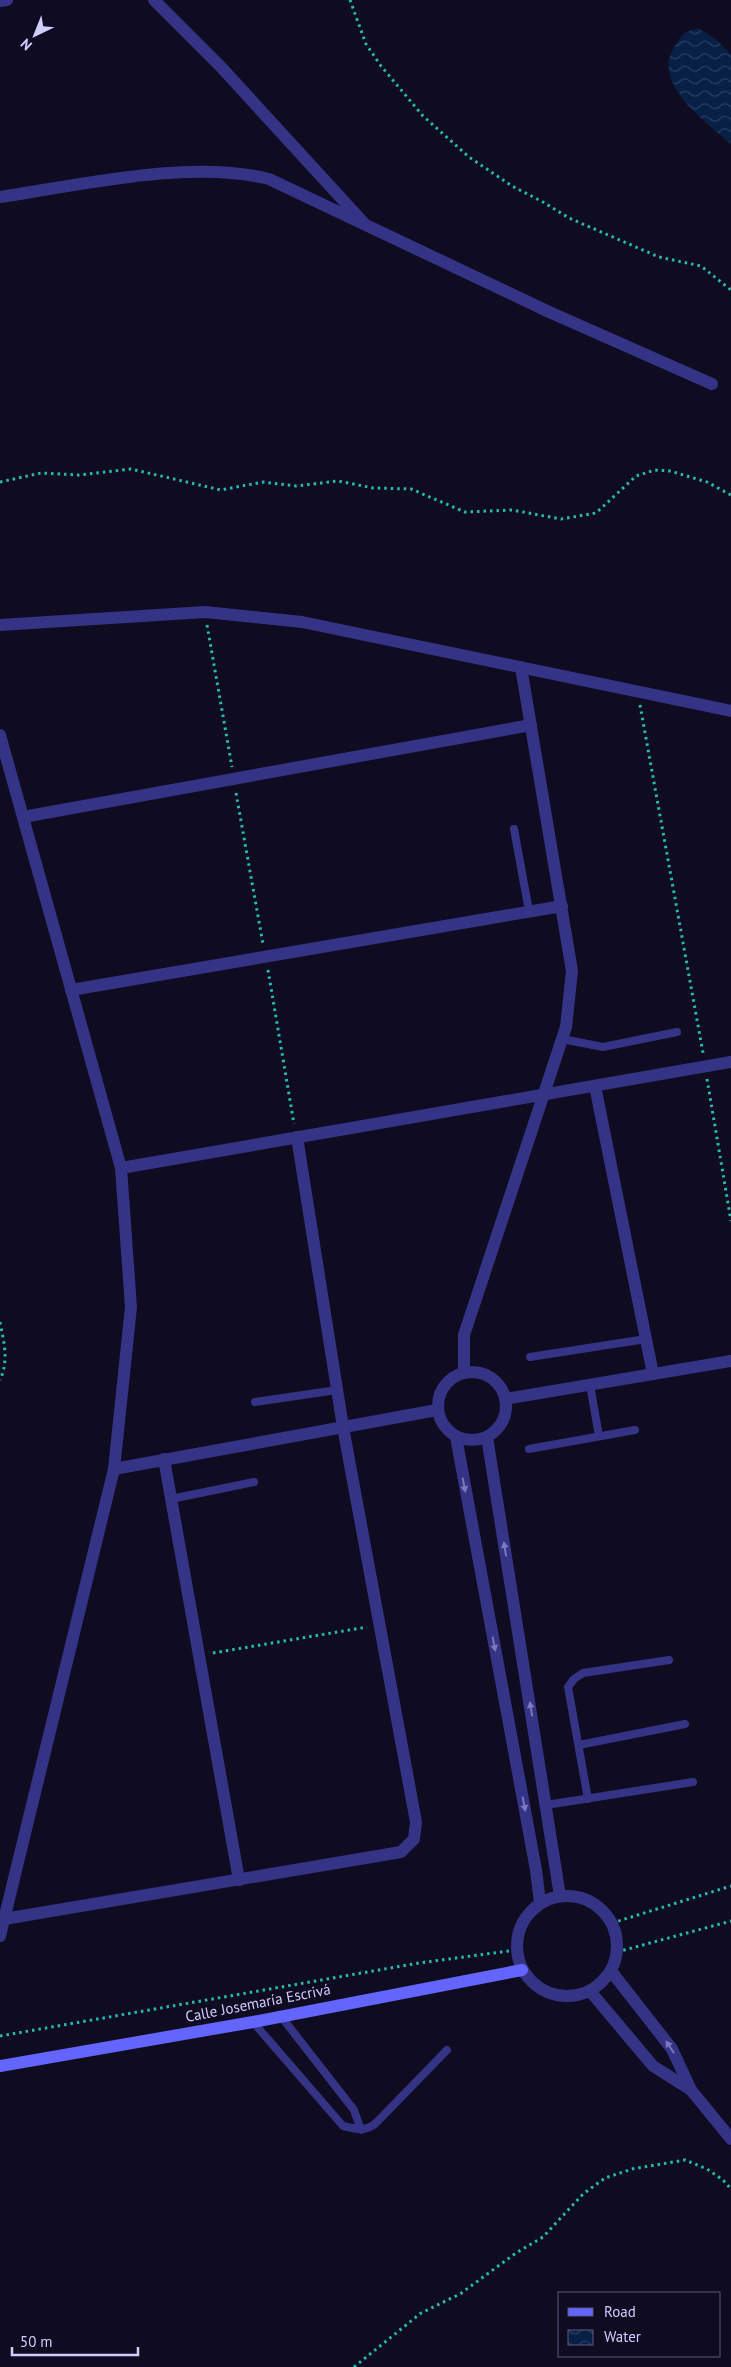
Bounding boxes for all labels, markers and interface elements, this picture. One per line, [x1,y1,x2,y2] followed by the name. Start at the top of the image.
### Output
[10,10,60,60] north arrow
[17,35,36,54] text: N
[461,1477,469,1493] one-way arrow
[501,1540,509,1556] one-way arrow
[491,1637,499,1653] one-way arrow
[526,1701,534,1717] one-way arrow
[520,1796,528,1812] one-way arrow
[184,1979,332,2026] street label: Calle Josemaría Escrivá
[665,2040,675,2054] one-way arrow
[558,2292,721,2357] legend
[604,2302,636,2321] text: Road
[12,2324,139,2356] scale bar
[604,2327,641,2346] text: Water
[20,2332,53,2351] text: 50 m

